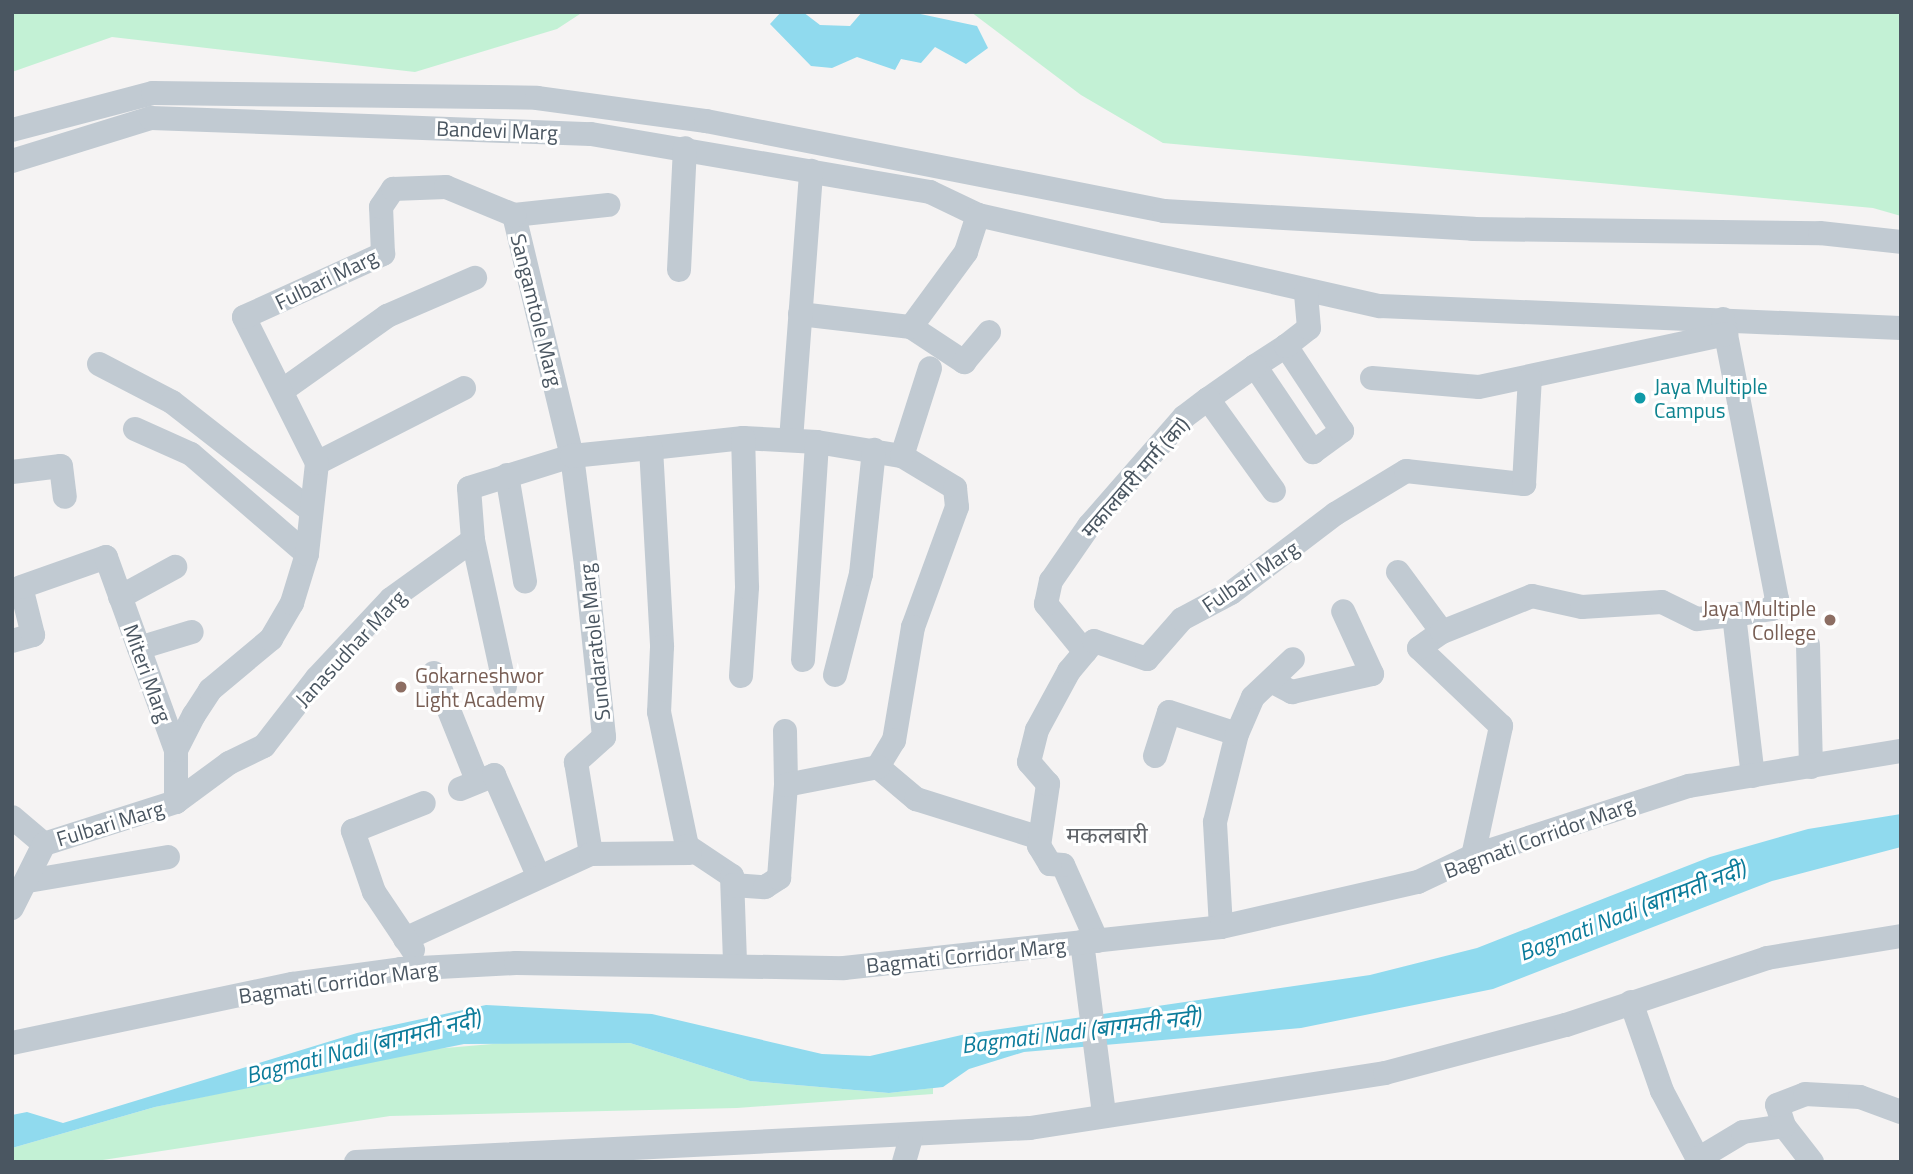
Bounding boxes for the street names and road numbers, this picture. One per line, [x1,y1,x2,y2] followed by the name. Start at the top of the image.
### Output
[436,115,558,145] street label: Bandevi Marg
[506,231,568,389] street label: Sangamtole Marg
[271,243,381,315] street label: Fulbari Marg
[1076,412,1194,542] street label: मकालबारी मार्ग (का)
[1197,535,1303,617] street label: Fulbari Marg
[573,562,615,722] street label: Sundaratole Marg
[290,584,410,712] street label: Janasudhar Marg
[119,620,177,726] street label: Miteri Marg
[1440,791,1638,883] street label: Bagmati Corridor Marg
[53,795,167,851] street label: Fulbari Marg
[865,932,1067,978] street label: Bagmati Corridor Marg
[237,956,439,1008] street label: Bagmati Corridor Marg

